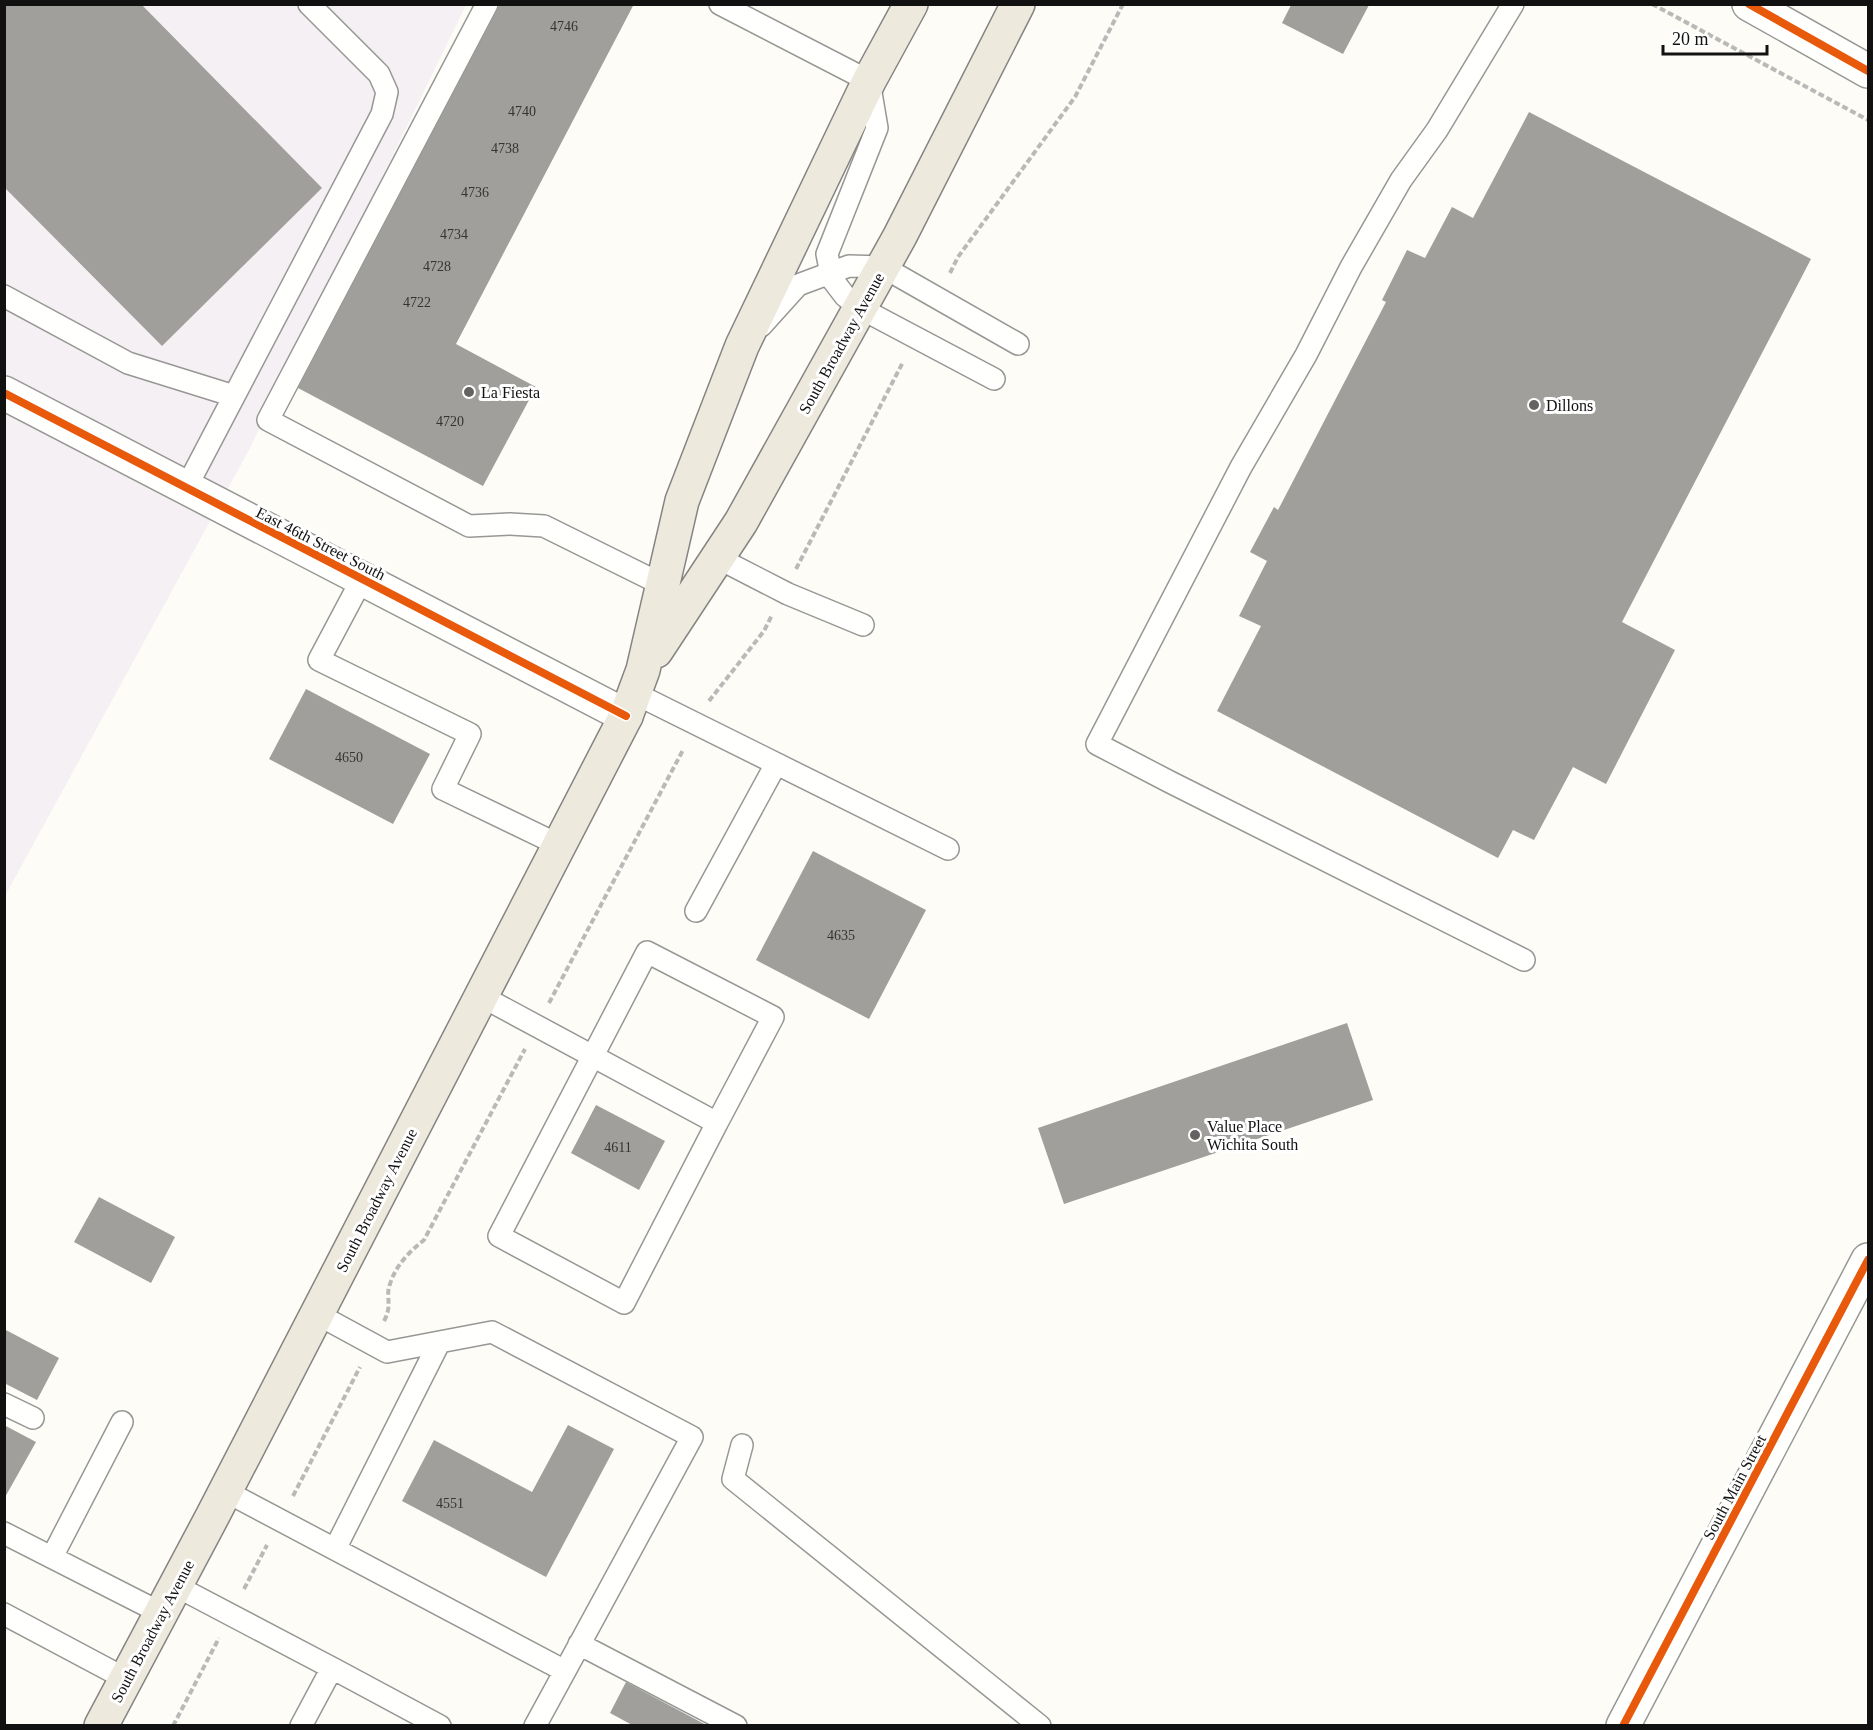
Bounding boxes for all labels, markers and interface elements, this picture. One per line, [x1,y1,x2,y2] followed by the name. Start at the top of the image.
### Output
[1663,18,1766,56] scale bar
[550,19,578,34] house number: 4746
[1672,29,1709,49] text: 20 m
[508,104,536,119] house number: 4740
[491,141,519,156] house number: 4738
[461,185,489,200] house number: 4736
[440,227,468,242] house number: 4734
[423,259,451,274] house number: 4728
[796,270,888,417] street label: South Broadway Avenue
[403,295,431,310] house number: 4722
[481,384,540,401] place label: La Fiesta
[462,385,476,399] marker: La Fiesta
[1546,397,1593,414] place label: Dillons
[1527,398,1541,412] marker: Dillons
[436,414,464,429] house number: 4720
[253,503,388,583] street label: East 46th Street South
[335,750,363,765] house number: 4650
[827,928,855,943] house number: 4635
[1207,1118,1298,1153] place label: Value Place Wichita South
[333,1126,421,1275] street label: South Broadway Avenue
[1188,1128,1202,1142] marker: Value Place Wichita South
[604,1140,632,1155] house number: 4611
[1700,1431,1770,1543] street label: South Main Street
[436,1496,464,1511] house number: 4551
[108,1557,198,1706] street label: South Broadway Avenue

